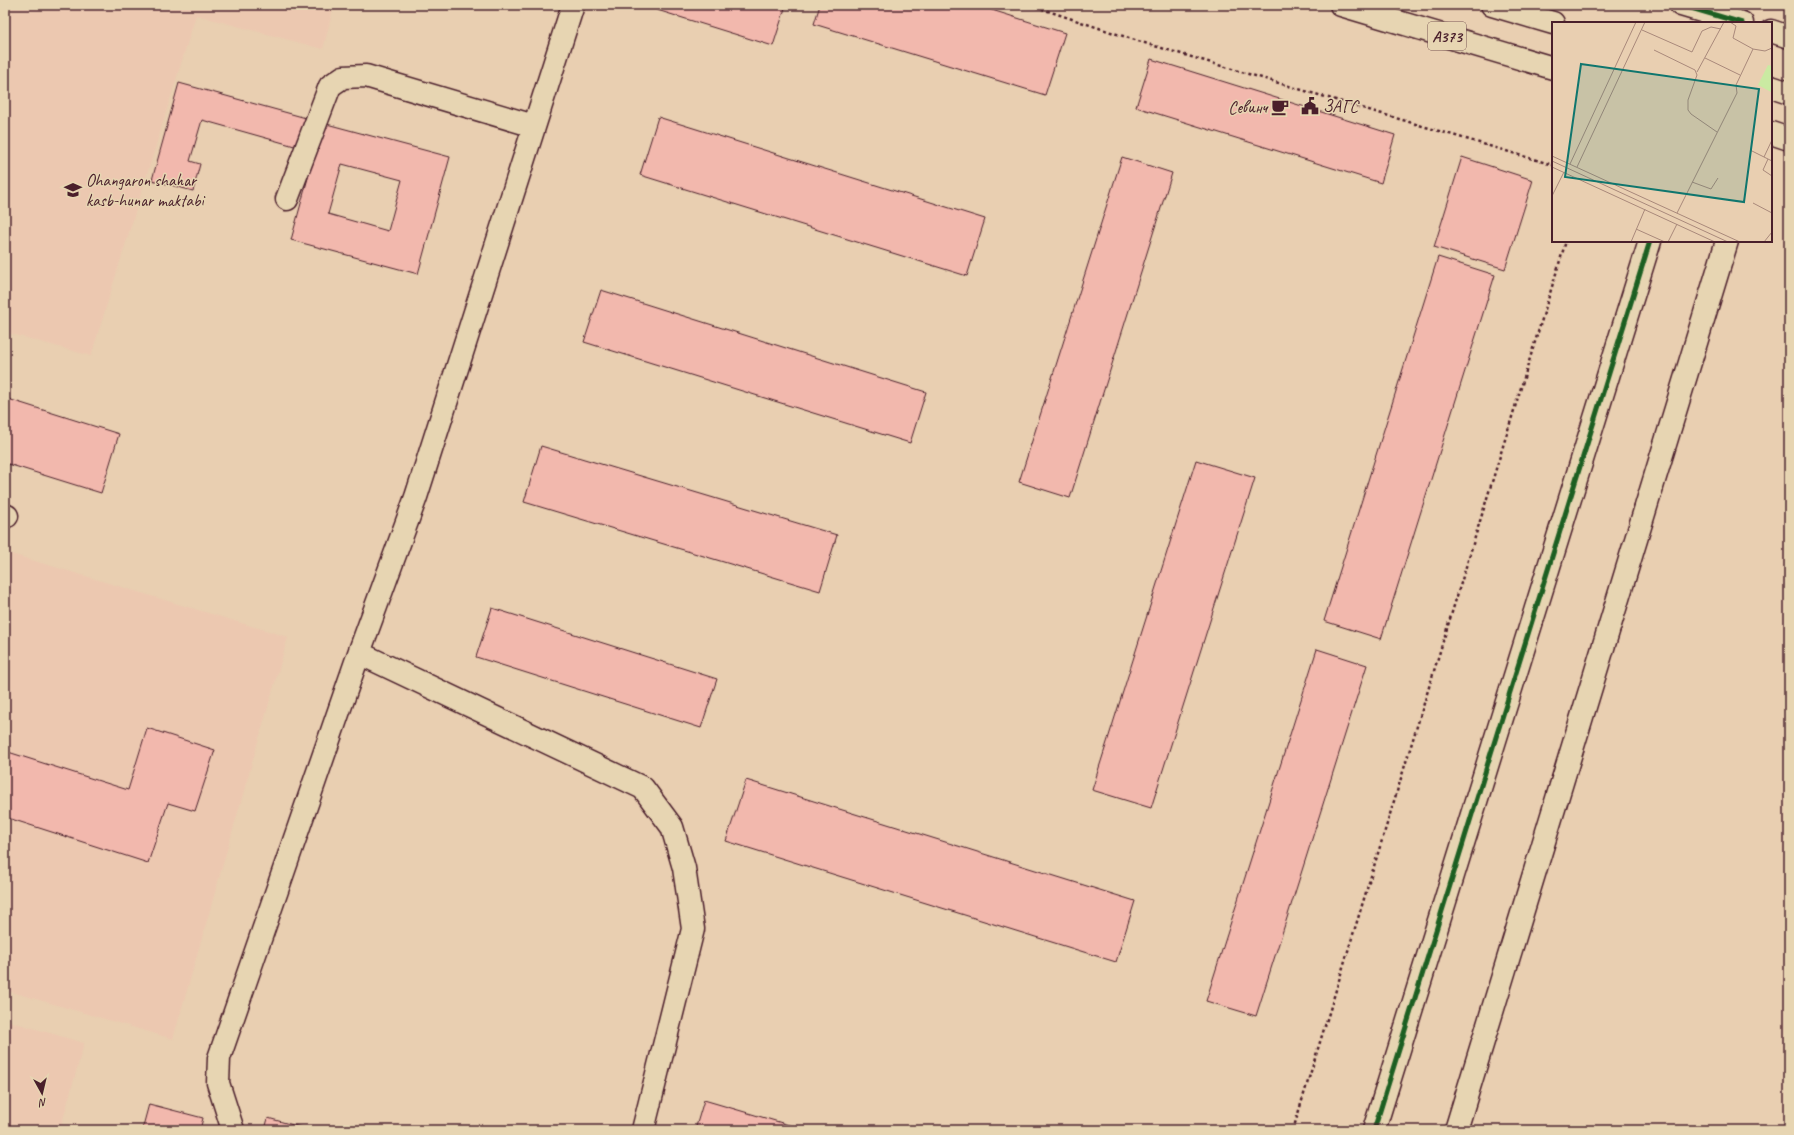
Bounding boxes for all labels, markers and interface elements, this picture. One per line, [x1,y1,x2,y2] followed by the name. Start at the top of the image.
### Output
[1428,22,1466,50] road number: A373
[1552,22,1772,242] inset map
[1300,96,1320,116] public building icon: ЗАГС
[1323,96,1360,117] place label: ЗАГС
[1228,97,1268,118] place label: Севинч
[1270,97,1290,117] cafe icon: Севинч
[86,170,205,211] place label: Ohangaron shahar kasb-hunar maktabi
[63,180,83,200] school or university icon: Ohangaron shahar kasb-hunar maktabi
[22,1073,62,1113] north arrow
[37,1095,48,1111] text: N

